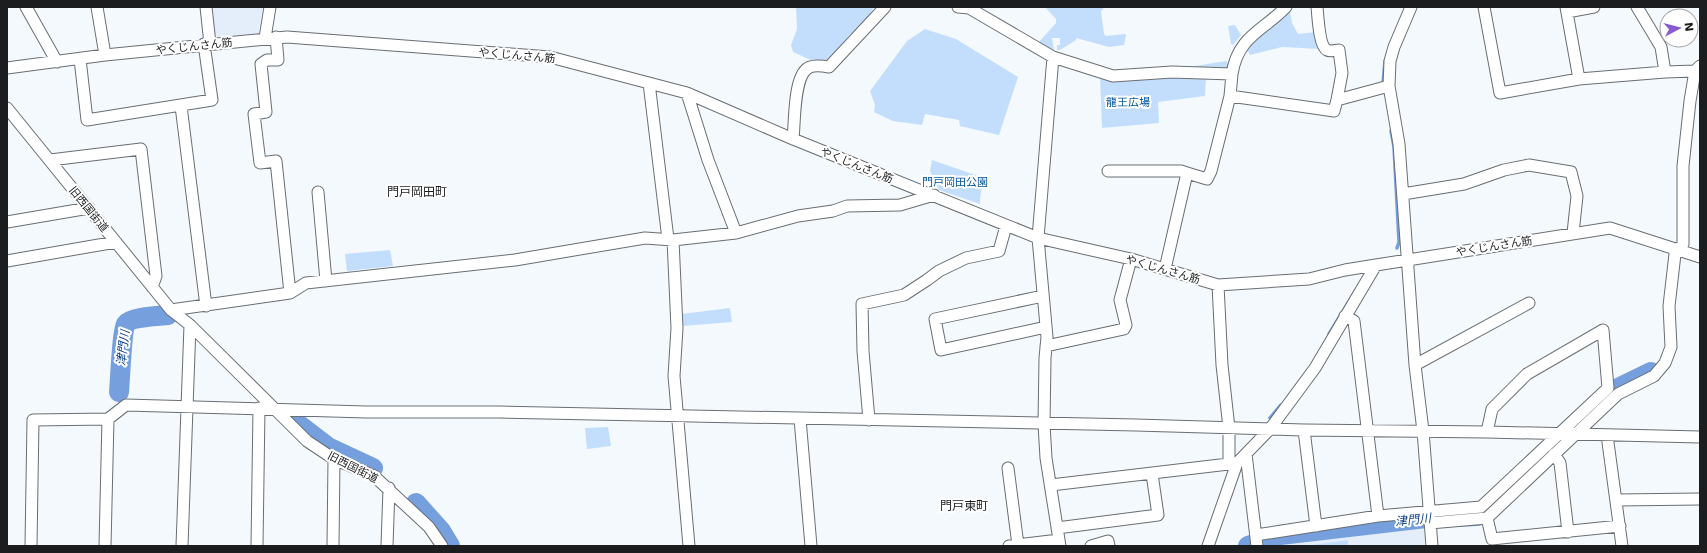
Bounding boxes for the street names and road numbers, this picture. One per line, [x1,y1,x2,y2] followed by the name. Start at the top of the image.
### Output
[155,36,233,57] street label: やくじんさん筋
[478,46,556,65] street label: やくじんさん筋
[819,145,895,186] street label: やくじんさん筋
[66,184,111,235] street label: 旧西国街道
[1455,234,1533,259] street label: やくじんさん筋
[1124,253,1202,286] street label: やくじんさん筋
[325,449,380,486] street label: 旧西国街道

